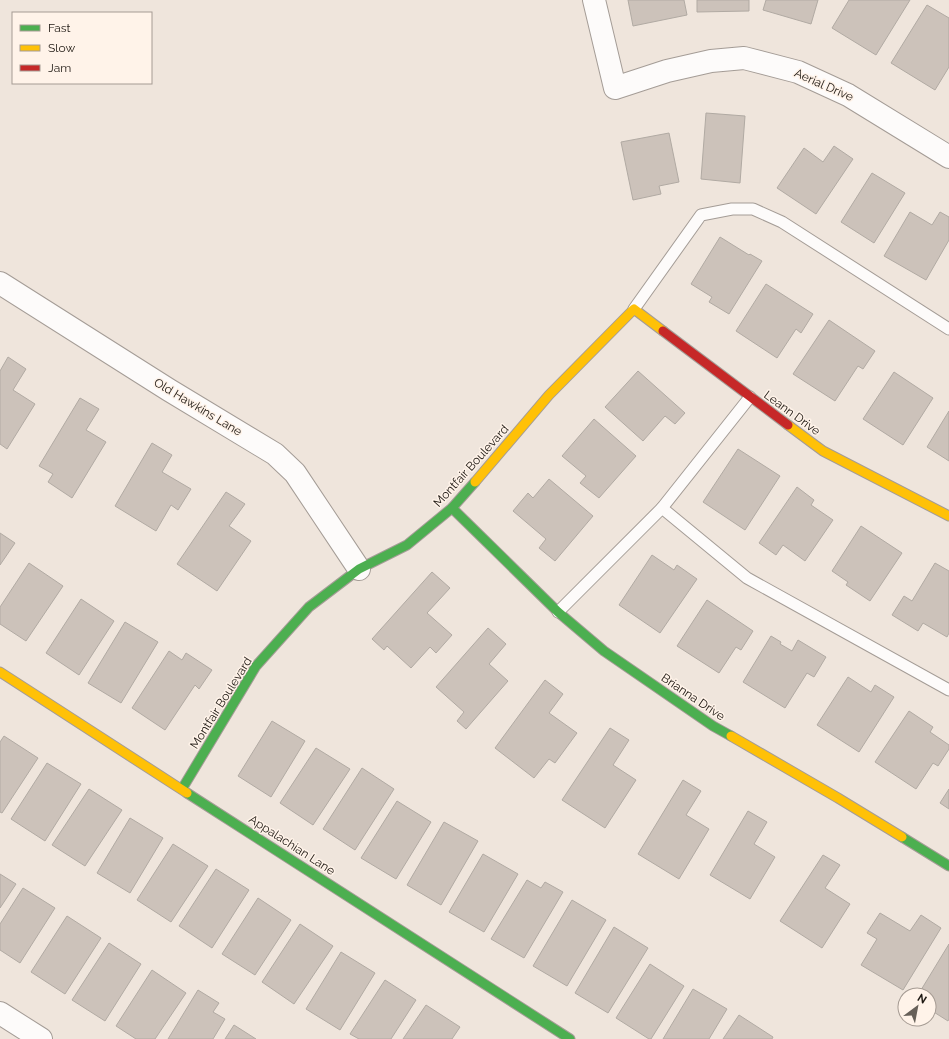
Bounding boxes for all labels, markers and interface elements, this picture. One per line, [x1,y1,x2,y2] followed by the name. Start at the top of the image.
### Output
[12,12,152,84] legend
[48,21,71,35] text: Fast
[48,41,75,55] text: Slow
[48,61,71,75] text: Jam
[792,66,856,104] street label: Aerial Drive
[151,375,245,439] street label: Old Hawkins Lane
[761,388,823,438] street label: Leann Drive
[431,422,511,510] street label: Montfair Boulevard
[187,655,255,751] street label: Montfair Boulevard
[659,671,727,723] street label: Brianna Drive
[246,812,338,878] street label: Appalachian Lane
[897,987,937,1027] north arrow
[915,991,929,1007] text: N

